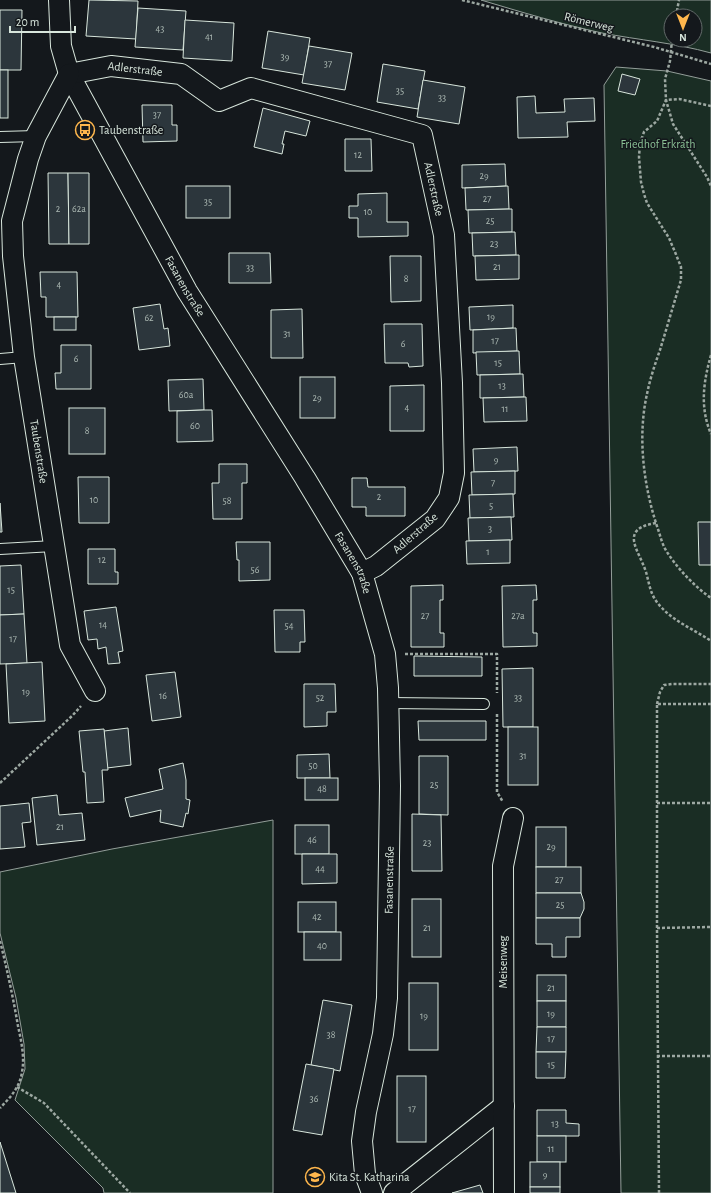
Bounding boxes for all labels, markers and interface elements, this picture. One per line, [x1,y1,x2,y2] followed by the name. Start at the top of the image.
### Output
[10,8,75,34] scale bar
[663,8,703,48] north arrow
[563,10,615,34] street label: Römerweg
[16,16,39,28] text: 20 m
[156,24,164,34] house number: 43
[205,32,213,42] house number: 41
[679,32,687,43] text: N
[281,52,290,62] house number: 39
[324,59,332,69] house number: 37
[107,60,163,78] street label: Adlerstraße
[396,86,404,96] house number: 35
[438,93,446,103] house number: 33
[153,110,161,120] house number: 37
[74,119,96,141] bus stop icon: Taubenstraße
[99,124,163,136] place label: Taubenstraße
[620,138,696,150] park label: Friedhof Erkrath
[354,150,362,160] house number: 12
[422,161,446,217] street label: Adlerstraße
[479,171,489,181] house number: 29
[483,194,491,204] house number: 27
[204,197,212,207] house number: 35
[56,204,61,214] house number: 2
[72,204,86,214] house number: 62a
[364,207,372,217] house number: 10
[486,216,494,226] house number: 25
[490,239,498,249] house number: 23
[163,254,207,319] street label: Fasanenstraße
[493,262,501,272] house number: 21
[246,263,254,273] house number: 33
[404,274,409,284] house number: 8
[57,280,62,290] house number: 4
[487,312,495,322] house number: 19
[144,313,154,323] house number: 62
[283,329,291,339] house number: 31
[491,336,499,346] house number: 17
[401,339,406,349] house number: 6
[74,354,79,364] house number: 6
[494,358,502,368] house number: 15
[498,381,506,391] house number: 13
[179,390,194,400] house number: 60a
[312,393,322,403] house number: 29
[405,403,410,413] house number: 4
[502,404,508,414] house number: 11
[28,419,50,484] street label: Taubenstraße
[190,421,200,431] house number: 60
[85,426,90,436] house number: 8
[494,455,499,465] house number: 9
[491,478,495,488] house number: 7
[377,492,382,502] house number: 2
[90,495,98,505] house number: 10
[223,496,232,506] house number: 58
[489,501,493,511] house number: 5
[390,510,440,556] street label: Adlerstraße
[488,524,492,534] house number: 3
[333,530,373,595] street label: Fasanenstraße
[486,547,490,557] house number: 1
[98,555,106,565] house number: 12
[251,565,260,575] house number: 56
[7,585,15,595] house number: 15
[421,611,429,621] house number: 27
[511,611,525,621] house number: 27a
[99,620,107,630] house number: 14
[285,621,294,631] house number: 54
[9,634,17,644] house number: 17
[22,687,30,697] house number: 19
[159,691,167,701] house number: 16
[316,693,325,703] house number: 52
[514,693,522,703] house number: 33
[519,751,527,761] house number: 31
[308,761,318,771] house number: 50
[430,780,438,790] house number: 25
[317,784,327,794] house number: 48
[56,822,64,832] house number: 21
[307,835,317,845] house number: 46
[423,838,431,848] house number: 23
[546,842,556,852] house number: 29
[382,846,396,914] street label: Fasanenstraße
[315,864,325,874] house number: 44
[555,875,563,885] house number: 27
[556,900,564,910] house number: 25
[312,912,322,922] house number: 42
[423,923,431,933] house number: 21
[497,935,509,988] street label: Meisenweg
[317,941,327,951] house number: 40
[547,983,555,993] house number: 21
[547,1009,555,1019] house number: 19
[420,1011,428,1021] house number: 19
[327,1030,336,1040] house number: 38
[547,1034,555,1044] house number: 17
[547,1060,555,1070] house number: 15
[310,1094,319,1104] house number: 36
[408,1104,416,1114] house number: 17
[551,1119,559,1129] house number: 13
[548,1144,554,1154] house number: 11
[304,1166,326,1188] school or university icon: Kita St. Katharina
[543,1170,548,1180] house number: 9
[329,1171,410,1183] place label: Kita St. Katharina

